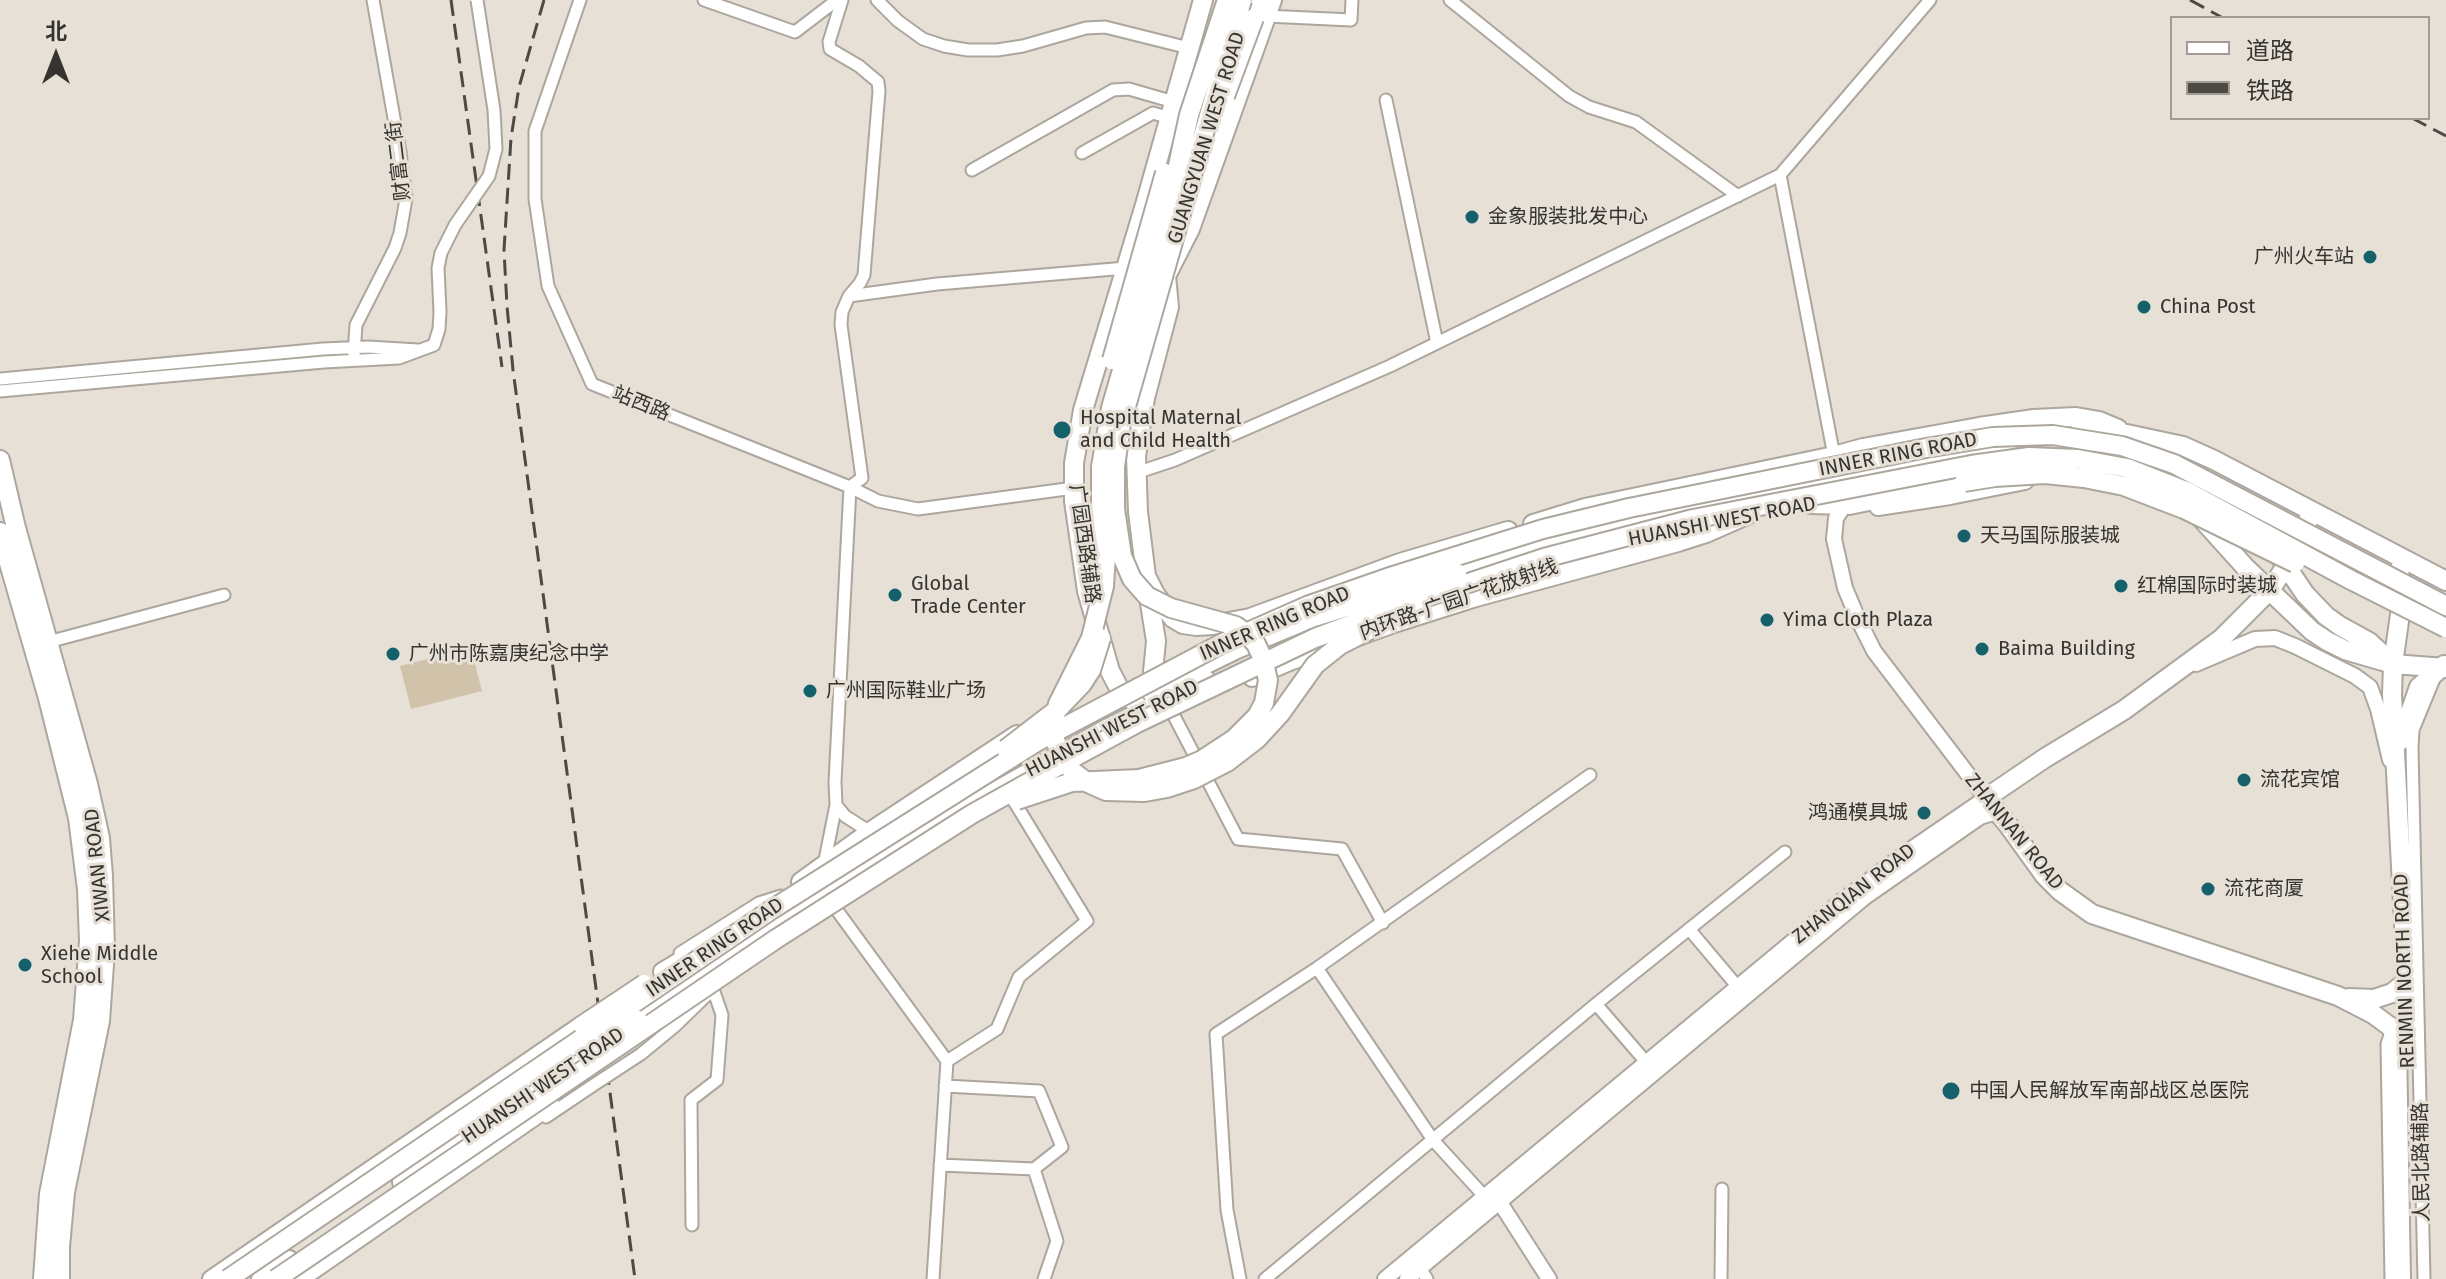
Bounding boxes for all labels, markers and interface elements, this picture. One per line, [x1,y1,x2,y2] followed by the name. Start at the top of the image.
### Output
[16,16,96,96] north arrow
[2170,16,2430,120] legend
[45,18,67,45] text: 北
[1163,29,1251,247] street label: GUANGYUAN WEST ROAD
[2246,37,2294,65] text: 道路
[2246,77,2294,105] text: 铁路
[382,120,416,202] street label: 财富二街
[1488,205,1648,229] place label: 金象服装批发中心
[1463,208,1481,226] marker: 金象服装批发中心
[2254,245,2354,269] place label: 广州火车站
[2361,248,2379,266] marker: 广州火车站
[2160,295,2256,319] place label: China Post
[2135,298,2153,316] marker: China Post
[609,382,673,426] street label: 站西路
[1080,406,1241,453] place label: Hospital Maternal and Child Health
[1051,419,1073,441] marker: Hospital Maternal and Child Health
[1817,428,1979,482] street label: INNER RING ROAD
[1064,483,1104,605] street label: 广园西路辅路
[1626,492,1818,552] street label: HUANSHI WEST ROAD
[1980,524,2120,548] place label: 天马国际服装城
[1955,527,1973,545] marker: 天马国际服装城
[1357,555,1561,645] street label: 内环路-广园广花放射线
[911,572,1026,619] place label: Global Trade Center
[2137,574,2277,598] place label: 红棉国际时装城
[2112,577,2130,595] marker: 红棉国际时装城
[1196,582,1354,666] street label: INNER RING ROAD
[886,586,904,604] marker: Global Trade Center
[1783,608,1933,632] place label: Yima Cloth Plaza
[1758,611,1776,629] marker: Yima Cloth Plaza
[1998,637,2135,661] place label: Baima Building
[1973,640,1991,658] marker: Baima Building
[409,642,609,666] place label: 广州市陈嘉庚纪念中学
[384,645,402,663] marker: 广州市陈嘉庚纪念中学
[1022,675,1202,783] street label: HUANSHI WEST ROAD
[826,679,986,703] place label: 广州国际鞋业广场
[801,682,819,700] marker: 广州国际鞋业广场
[2260,768,2340,792] place label: 流花宾馆
[1960,769,2068,895] street label: ZHANNAN ROAD
[2235,771,2253,789] marker: 流花宾馆
[1808,801,1908,825] place label: 鸿通模具城
[1915,804,1933,822] marker: 鸿通模具城
[80,807,116,923] street label: XIWAN ROAD
[1788,839,1920,949] street label: ZHANQIAN ROAD
[2390,873,2420,1069] street label: RENMIN NORTH ROAD
[2224,877,2304,901] place label: 流花商厦
[2199,880,2217,898] marker: 流花商厦
[642,893,788,1003] street label: INNER RING ROAD
[41,942,158,989] place label: Xiehe Middle School
[16,956,34,974] marker: Xiehe Middle School
[457,1023,629,1149] street label: HUANSHI WEST ROAD
[1969,1079,2249,1103] place label: 中国人民解放军南部战区总医院
[1940,1080,1962,1102] marker: 中国人民解放军南部战区总医院
[2409,1102,2435,1222] street label: 人民北路辅路

